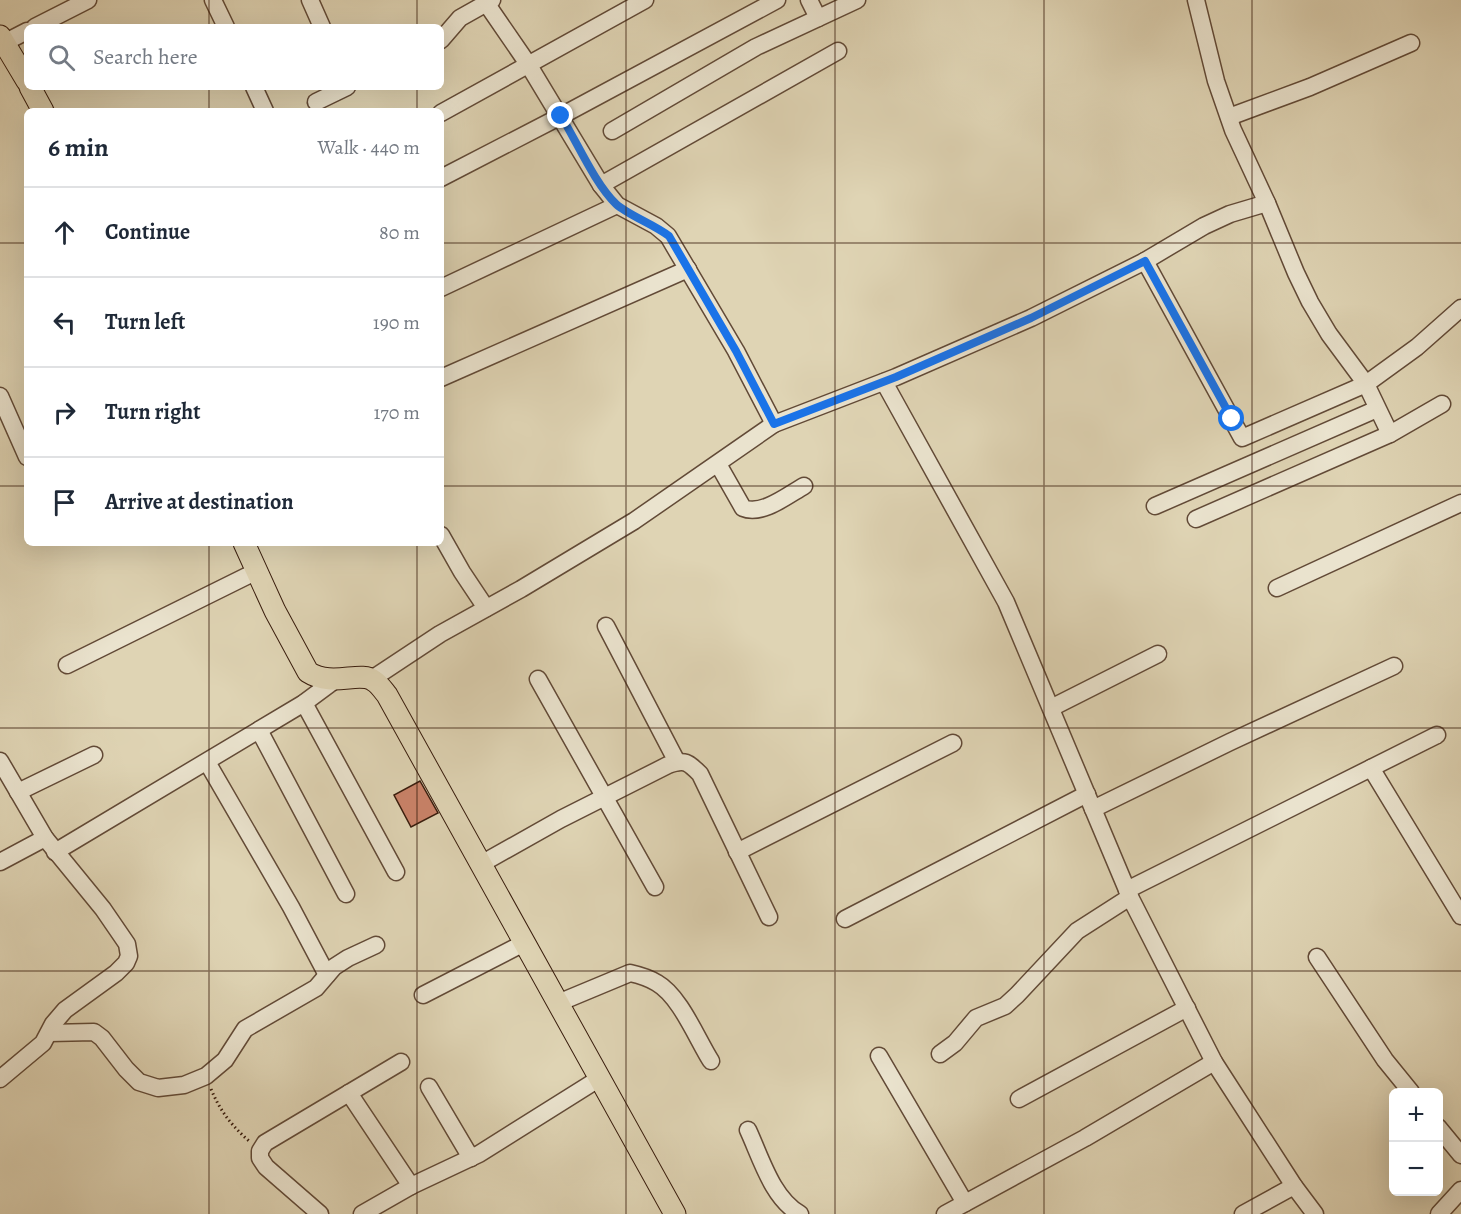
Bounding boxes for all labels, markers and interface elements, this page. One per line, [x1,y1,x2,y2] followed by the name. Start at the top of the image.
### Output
[24,24,444,90] search box
[45,41,78,74] icon: search
[93,42,198,72] text: Search here
[547,102,573,128] route end
[48,130,109,165] text: 6 min
[318,134,420,161] text: Walk · 440 m
[48,216,81,249] icon: ahead
[105,217,190,247] text: Continue
[379,219,420,246] text: 80 m
[48,306,81,339] icon: left
[105,307,185,337] text: Turn left
[373,309,420,336] text: 190 m
[48,396,81,429] icon: right
[105,397,201,427] text: Turn right
[374,399,420,426] text: 170 m
[1218,405,1244,431] route start
[48,486,81,519] icon: arrive
[105,487,294,517] text: Arrive at destination
[1389,1088,1443,1196] map controls
[1389,1088,1443,1142] button: +
[1389,1142,1443,1196] button: −

